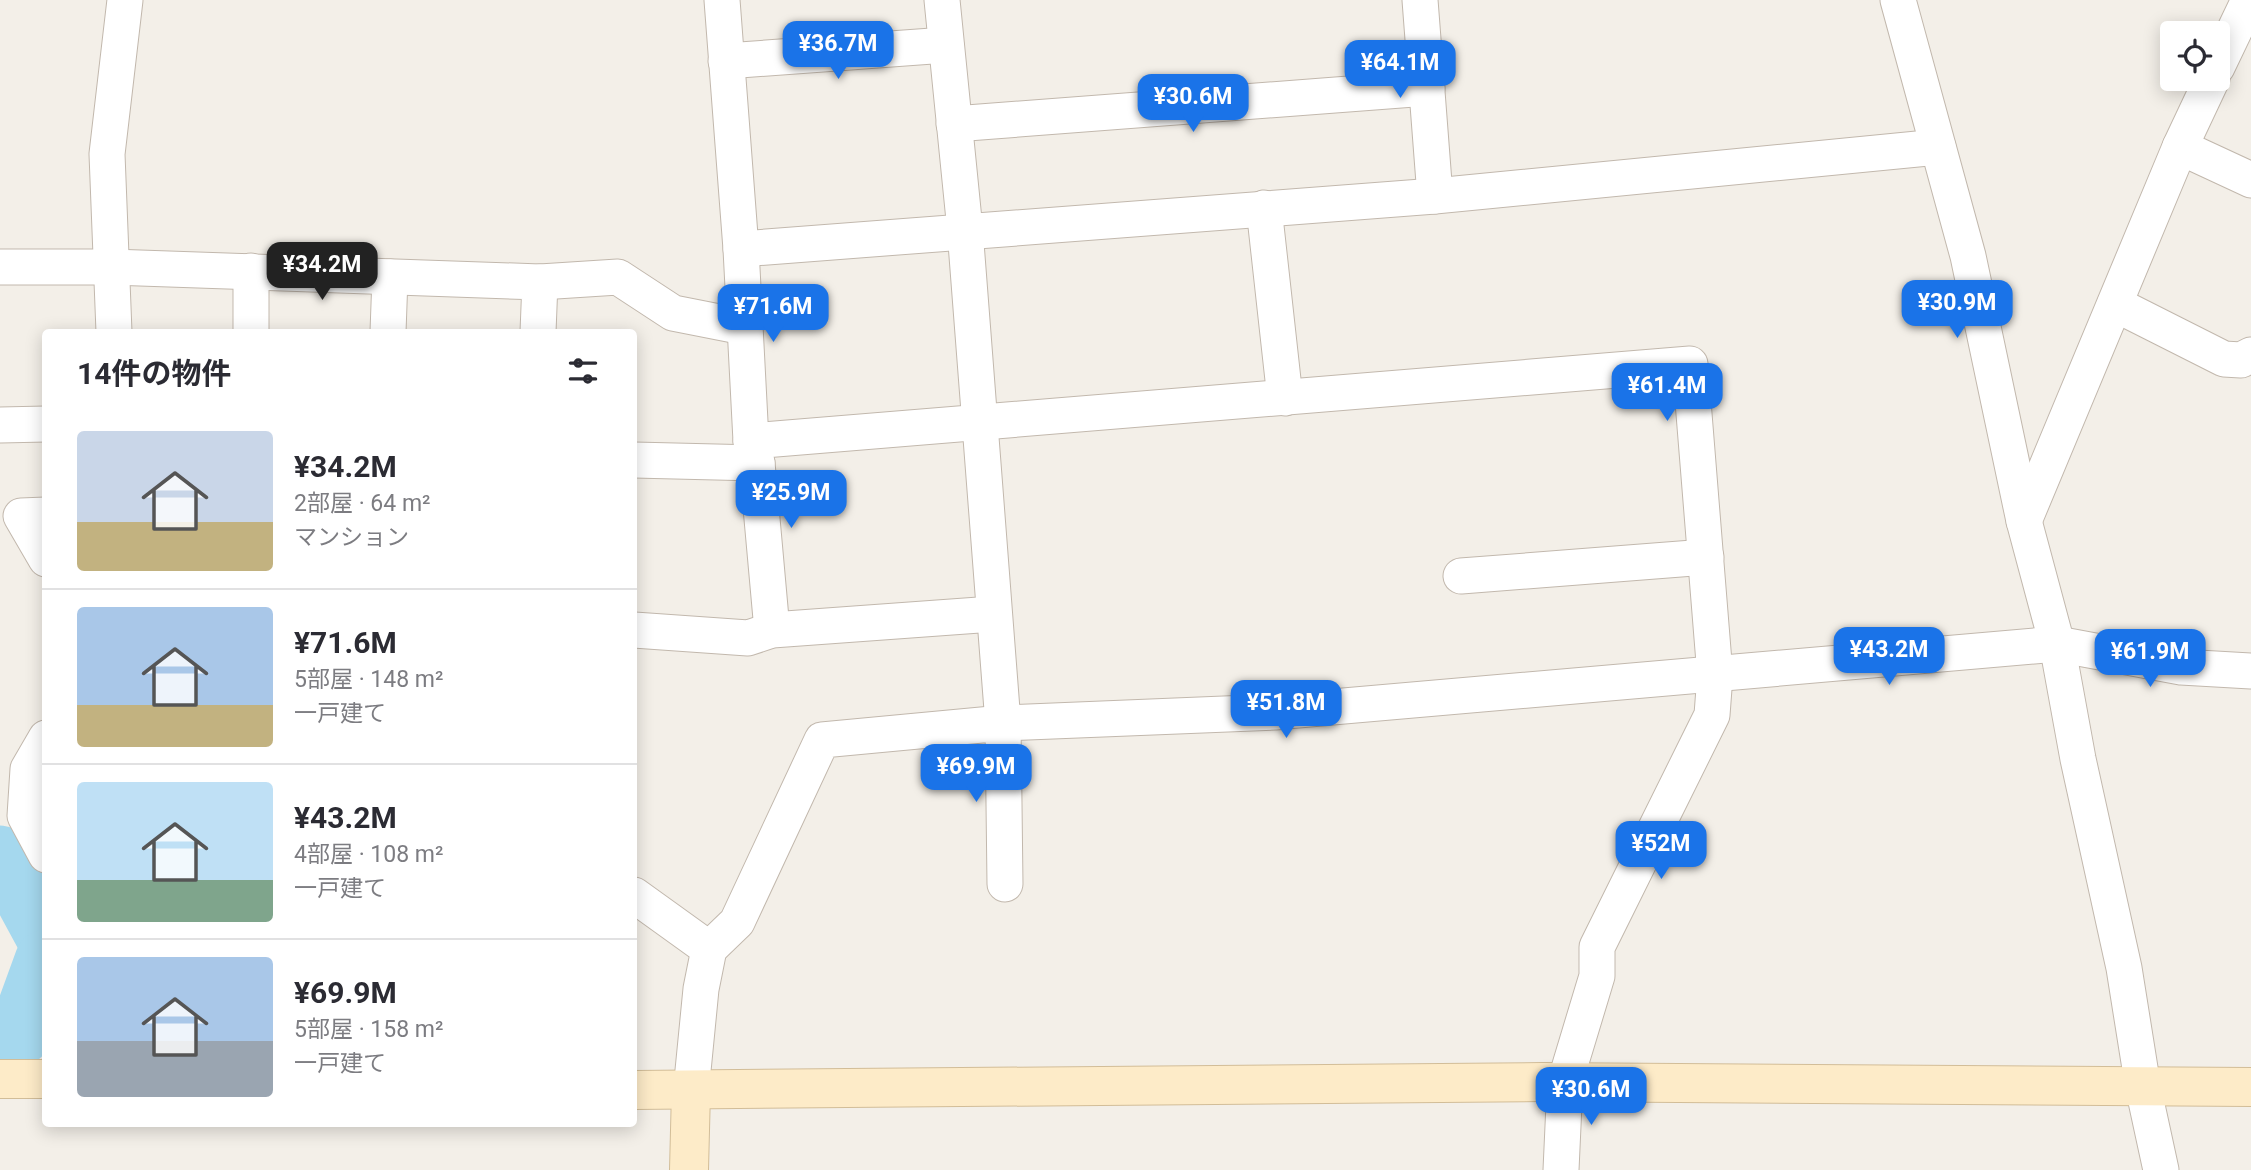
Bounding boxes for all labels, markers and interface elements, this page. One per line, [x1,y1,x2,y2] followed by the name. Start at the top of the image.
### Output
[2160,21,2230,91] map controls
[2160,21,2230,91] button: locate
[781,22,895,81] pin: ¥36.7M
[799,30,877,57] text: ¥36.7M
[1343,41,1457,100] pin: ¥64.1M
[1361,49,1439,76] text: ¥64.1M
[1136,74,1250,134] pin: ¥30.6M
[1154,83,1232,110] text: ¥30.6M
[265,243,379,302] pin: ¥34.2M
[283,251,361,278] text: ¥34.2M
[1900,280,2014,340] pin: ¥30.9M
[716,284,830,344] pin: ¥71.6M
[1918,289,1996,316] text: ¥30.9M
[734,293,812,320] text: ¥71.6M
[564,352,602,390] icon: filters
[77,356,231,391] text: 14件の物件
[1610,364,1724,423] pin: ¥61.4M
[1628,372,1706,399] text: ¥61.4M
[294,449,397,484] text: ¥34.2M
[133,459,217,543] icon: home
[734,470,848,530] pin: ¥25.9M
[752,479,830,506] text: ¥25.9M
[294,490,431,517] text: 2部屋 · 64 m²
[294,524,409,551] text: マンション
[294,625,397,660] text: ¥71.6M
[1832,628,1946,687] pin: ¥43.2M
[2093,630,2207,689] pin: ¥61.9M
[133,635,217,719] icon: home
[1850,636,1928,663] text: ¥43.2M
[2111,638,2189,665] text: ¥61.9M
[294,666,443,693] text: 5部屋 · 148 m²
[1229,680,1343,740] pin: ¥51.8M
[1247,689,1325,716] text: ¥51.8M
[294,700,386,727] text: 一戸建て
[919,744,1033,804] pin: ¥69.9M
[937,753,1015,780] text: ¥69.9M
[294,800,397,835] text: ¥43.2M
[133,810,217,894] icon: home
[1620,822,1702,881] pin: ¥52M
[1632,830,1690,857] text: ¥52M
[294,841,443,868] text: 4部屋 · 108 m²
[294,875,386,902] text: 一戸建て
[294,975,397,1010] text: ¥69.9M
[133,985,217,1069] icon: home
[294,1016,443,1043] text: 5部屋 · 158 m²
[294,1050,386,1077] text: 一戸建て
[1534,1068,1648,1127] pin: ¥30.6M
[1552,1076,1630,1103] text: ¥30.6M

